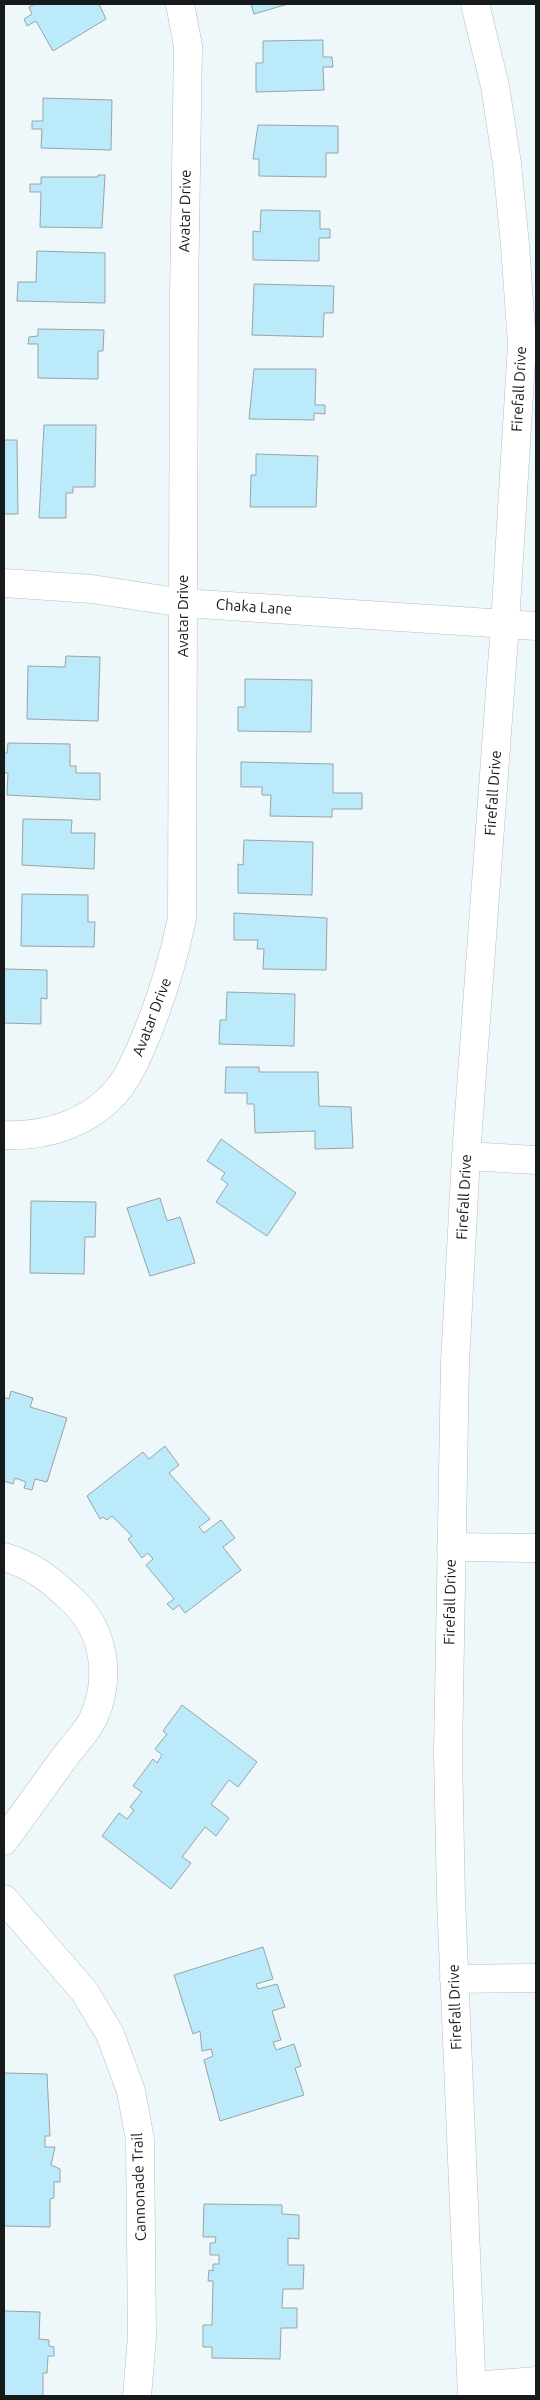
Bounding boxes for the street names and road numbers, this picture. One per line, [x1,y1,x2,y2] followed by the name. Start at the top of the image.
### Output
[175,169,194,253] street label: Avatar Drive
[508,346,529,432] street label: Firefall Drive
[174,575,191,657] street label: Avatar Drive
[215,595,293,618] street label: Chaka Lane
[481,750,504,836] street label: Firefall Drive
[129,975,174,1058] street label: Avatar Drive
[453,1154,474,1240] street label: Firefall Drive
[440,1559,459,1645] street label: Firefall Drive
[445,1964,464,2050] street label: Firefall Drive
[128,2133,149,2241] street label: Cannonade Trail

